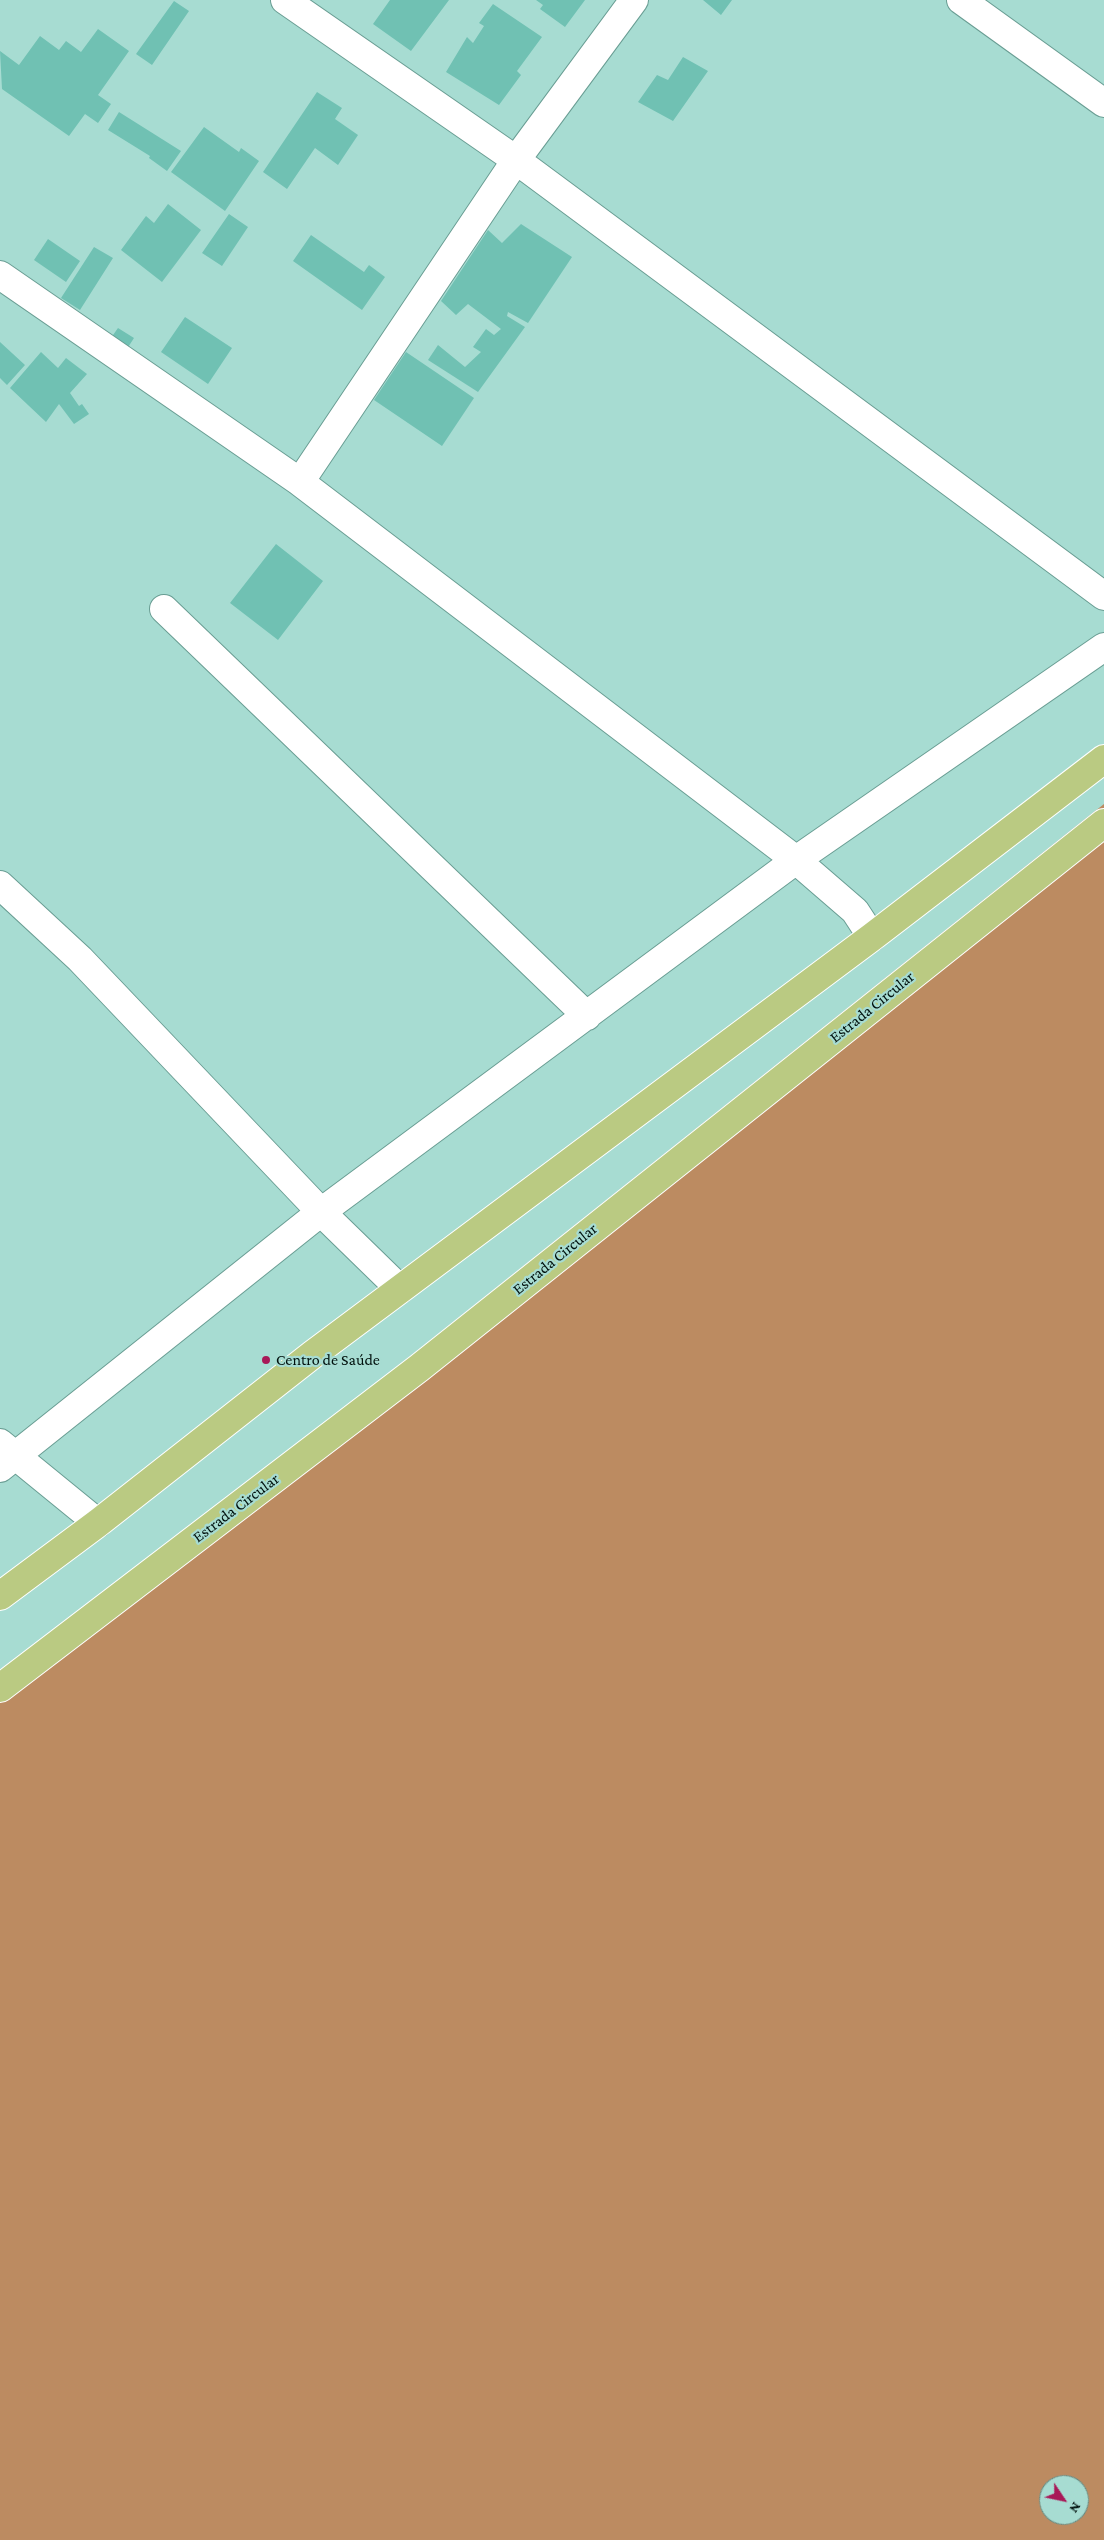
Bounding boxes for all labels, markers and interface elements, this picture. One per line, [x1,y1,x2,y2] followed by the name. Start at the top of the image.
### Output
[826,967,918,1047] street label: Estrada Circular
[509,1219,601,1299] street label: Estrada Circular
[276,1350,380,1370] place label: Centro de Saúde
[260,1354,272,1366] marker: Centro de Saúde
[189,1469,283,1547] street label: Estrada Circular
[1039,2475,1089,2525] north arrow
[1066,2499,1085,2516] text: N

